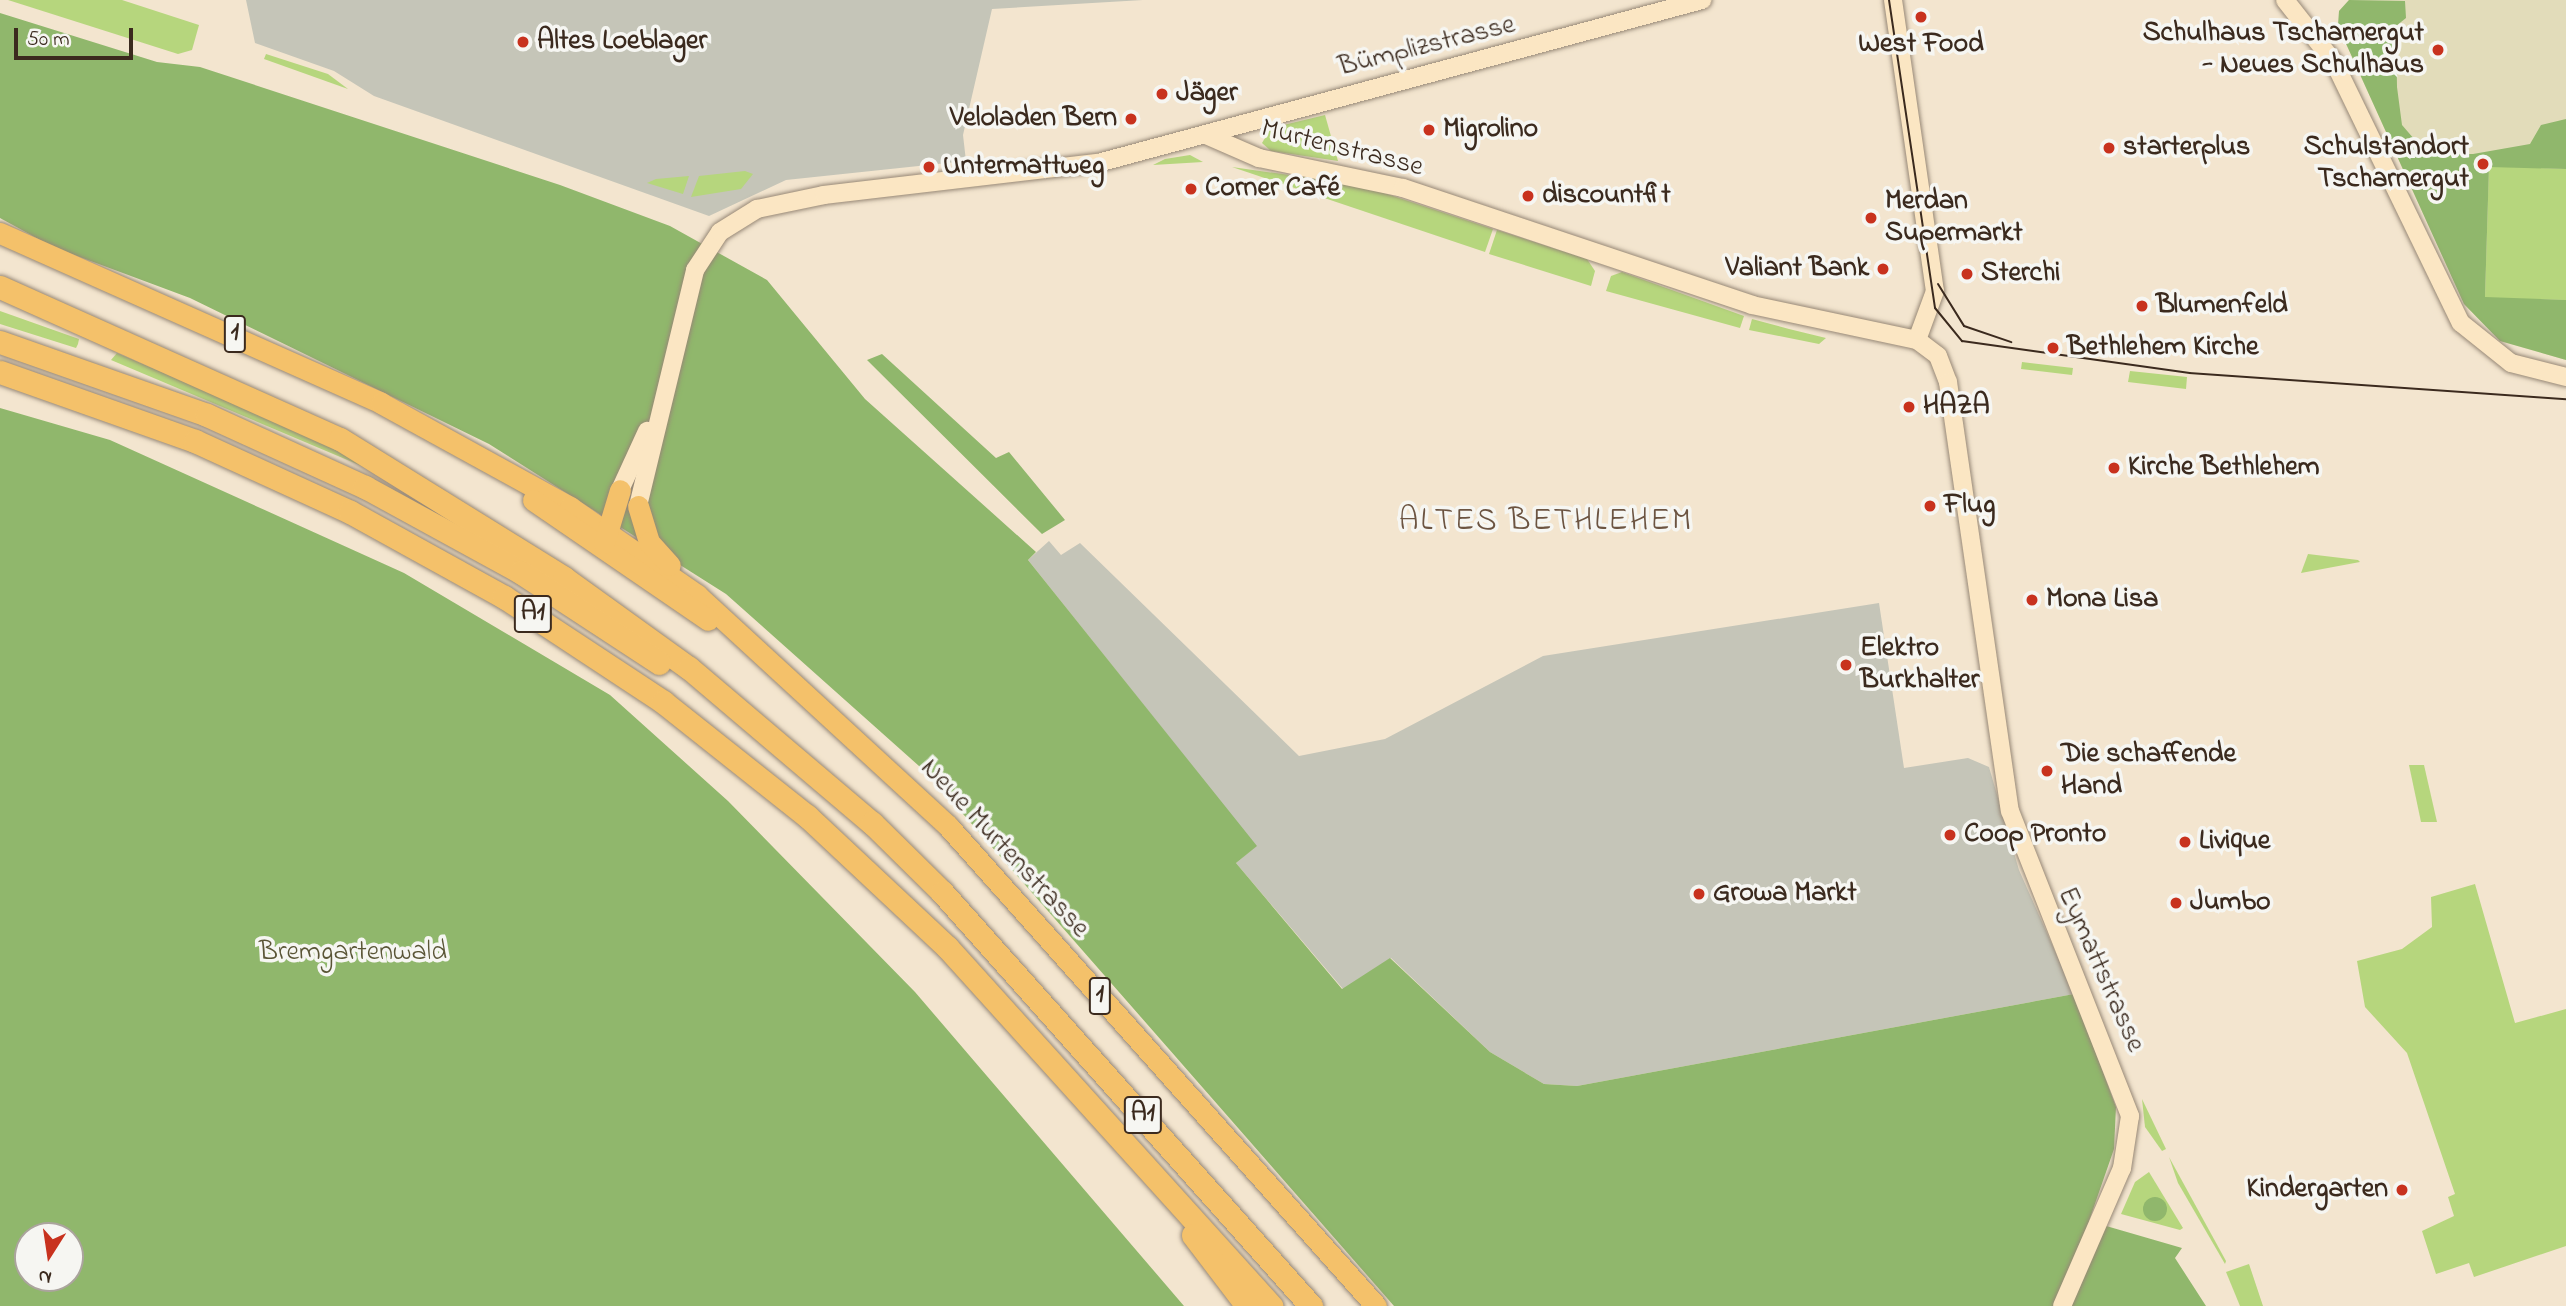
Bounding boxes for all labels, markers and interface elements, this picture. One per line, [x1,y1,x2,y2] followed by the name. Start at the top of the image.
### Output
[1335,9,1519,85] street label: Bümplizstrasse
[1913,9,1929,25] marker: West Food
[18,14,136,58] scale bar
[2143,17,2424,83] place label: Schulhaus Tscharnergut - Neues Schulhaus
[27,25,70,55] text: 50 m
[537,25,707,59] place label: Altes Loeblager
[1858,28,1984,62] place label: West Food
[515,34,531,50] marker: Altes Loeblager
[2430,42,2446,58] marker: Schulhaus Tscharnergut - Neues Schulhaus
[1176,77,1238,111] place label: Jäger
[1154,86,1170,102] marker: Jäger
[950,102,1117,136] place label: Veloladen Bern
[1123,111,1139,127] marker: Veloladen Bern
[1257,113,1427,185] street label: Murtenstrasse
[1443,113,1538,147] place label: Migrolino
[1421,122,1437,138] marker: Migrolino
[2123,131,2250,165] place label: starterplus
[2304,131,2469,197] place label: Schulstandort Tscharnergut
[2101,140,2117,156] marker: starterplus
[943,150,1104,184] place label: Untermattweg
[2475,156,2491,172] marker: Schulstandort Tscharnergut
[921,159,937,175] marker: Untermattweg
[1205,172,1340,206] place label: Corner Café
[1542,179,1671,213] place label: discountfit
[1183,181,1199,197] marker: Corner Café
[1885,185,2023,251] place label: Merdan Supermarkt
[1520,188,1536,204] marker: discountfit
[1863,210,1879,226] marker: Merdan Supermarkt
[1726,252,1869,286] place label: Valiant Bank
[1981,257,2060,291] place label: Sterchi
[1875,261,1891,277] marker: Valiant Bank
[1959,266,1975,282] marker: Sterchi
[2156,289,2288,323] place label: Blumenfeld
[2134,298,2150,314] marker: Blumenfeld
[223,312,247,356] road number: 1
[2067,331,2258,365] place label: Bethlehem Kirche
[2045,340,2061,356] marker: Bethlehem Kirche
[1923,390,1990,424] place label: HAZA
[1901,399,1917,415] marker: HAZA
[2128,451,2319,485] place label: Kirche Bethlehem
[2106,460,2122,476] marker: Kirche Bethlehem
[1944,489,1995,523] place label: Flug
[1922,498,1938,514] marker: Flug
[1401,503,1691,541] district label: ALTES BETHLEHEM
[2046,583,2158,617] place label: Mona Lisa
[514,592,552,636] road number: A1
[2024,592,2040,608] marker: Mona Lisa
[1860,632,1979,698] place label: Elektro Burkhalter
[1838,657,1854,673] marker: Elektro Burkhalter
[2061,738,2236,804] place label: Die schaffende Hand
[912,752,1096,946] street label: Neue Murtenstrasse
[2039,763,2055,779] marker: Die schaffende Hand
[1964,818,2106,852] place label: Coop Pronto
[2199,825,2270,859] place label: Livique
[1942,827,1958,843] marker: Coop Pronto
[2177,834,2193,850] marker: Livique
[1713,877,1857,911] place label: Growa Markt
[2049,882,2151,1058] street label: Eymattstrasse
[1691,886,1707,902] marker: Growa Markt
[2190,886,2271,920] place label: Jumbo
[2168,895,2184,911] marker: Jumbo
[259,936,447,970] park label: Bremgartenwald
[1088,973,1112,1018] road number: 1
[1124,1092,1162,1138] road number: A1
[2246,1173,2388,1207] place label: Kindergarten
[2394,1182,2410,1198] marker: Kindergarten
[14,1222,84,1292] north arrow
[36,1262,54,1291] text: N

